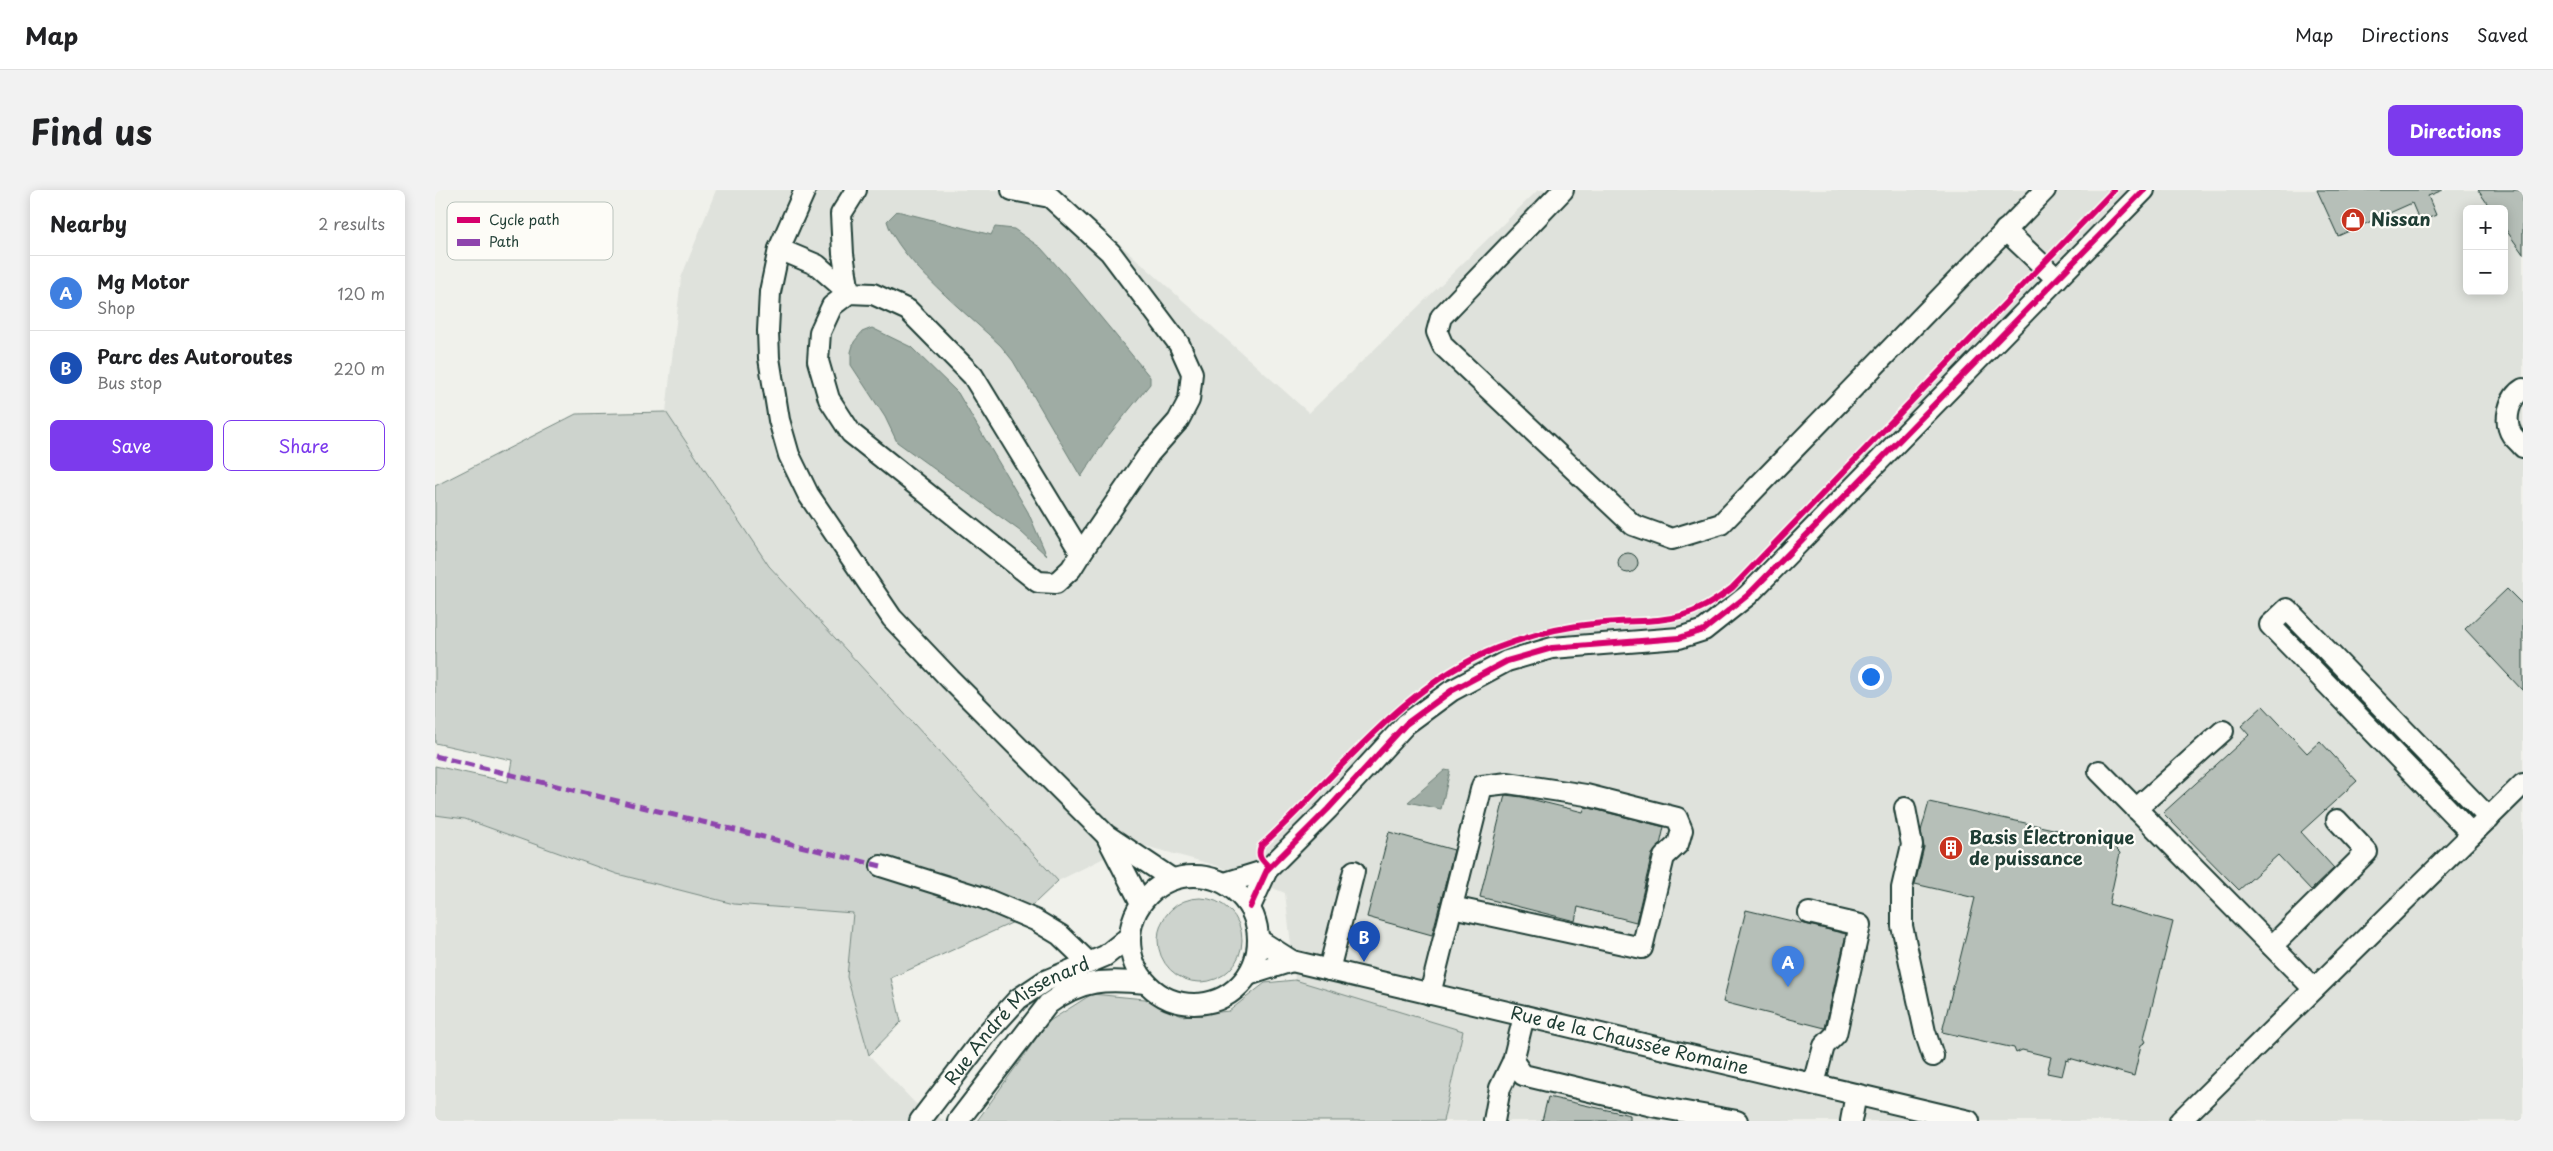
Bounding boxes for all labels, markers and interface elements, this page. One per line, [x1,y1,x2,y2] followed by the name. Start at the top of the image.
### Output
[25,17,78,53] text: Map
[2295,21,2333,48] text: Map
[2361,21,2449,48] text: Directions
[2477,21,2528,48] text: Saved
[30,104,152,157] text: Find us
[2388,105,2523,156] button: Directions
[447,202,613,260] legend
[2371,205,2431,232] place label: Nissan
[2463,205,2508,295] map controls
[2463,205,2508,250] button: +
[50,207,127,239] text: Nearby
[2340,207,2366,233] shop icon: Nissan
[489,209,560,230] text: Cycle path
[318,211,385,235] text: 2 results
[489,231,519,252] text: Path
[2463,250,2508,295] button: −
[97,267,190,295] text: Mg Motor
[60,281,72,305] text: A
[338,281,385,305] text: 120 m
[97,295,135,319] text: Shop
[97,342,293,370] text: Parc des Autoroutes
[61,356,71,380] text: B
[334,356,385,380] text: 220 m
[97,370,162,394] text: Bus stop
[50,420,213,471] button: Save
[223,420,385,471] button: Share
[1858,664,1884,690] your location
[1969,823,2135,871] place label: Basis Électronique de puissance
[1938,835,1964,861] building icon: Basis Électronique de puissance
[1348,921,1380,962] pin: B
[1772,946,1804,987] pin: A
[937,949,1093,1090] street label: Rue André Missenard
[1508,998,1752,1081] street label: Rue de la Chaussée Romaine

